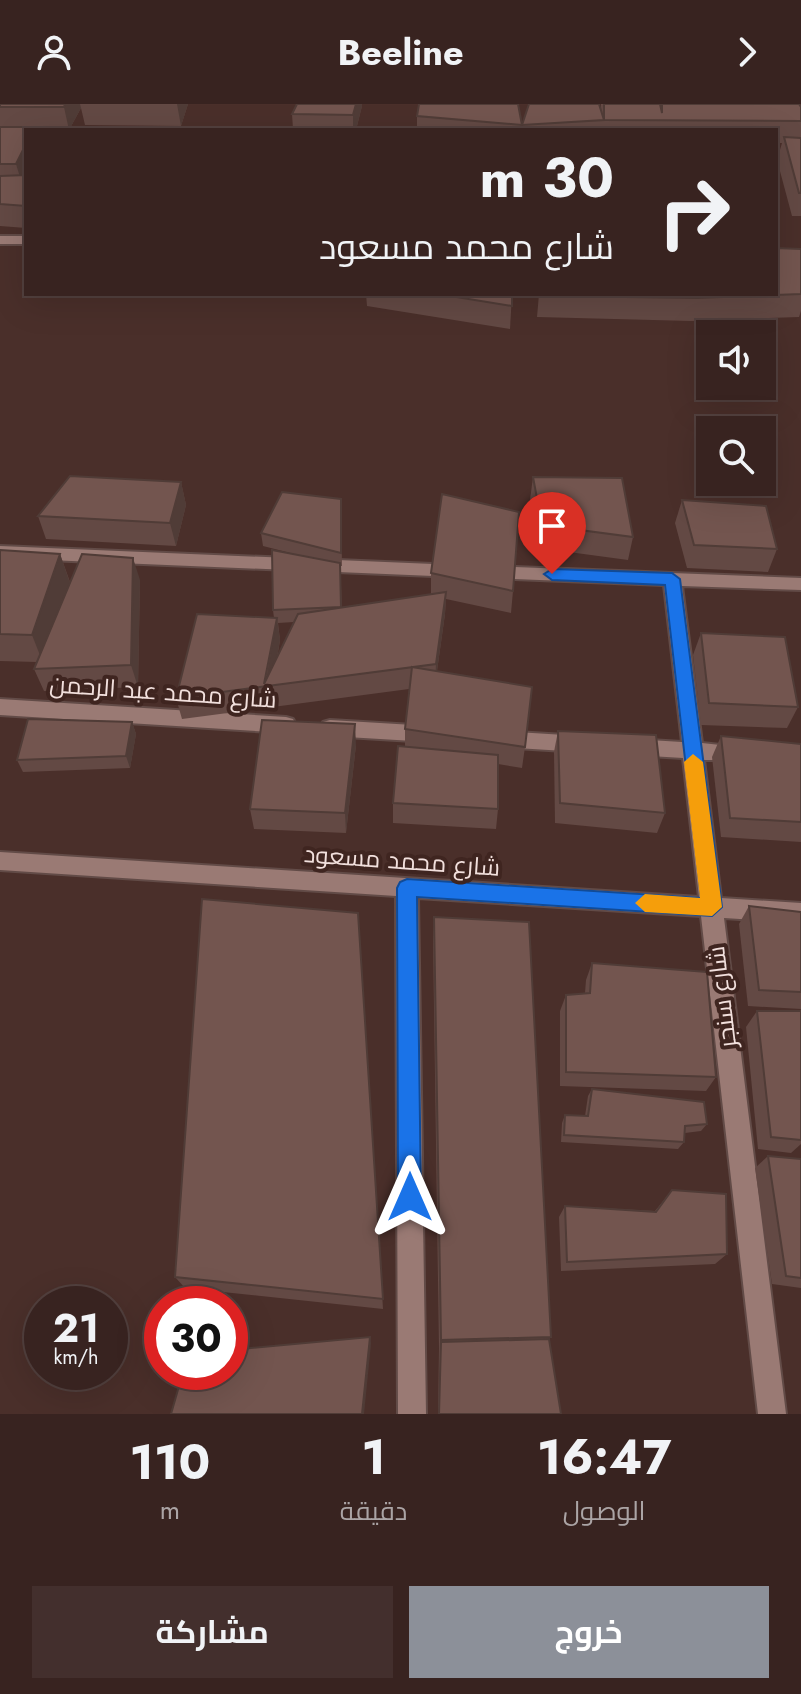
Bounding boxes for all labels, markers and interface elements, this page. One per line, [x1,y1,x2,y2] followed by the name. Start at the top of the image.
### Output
[337,26,464,78] text: Beeline
[32,30,76,74] icon: person
[725,30,769,74] icon: forward
[479,137,614,218] text: 30 m
[642,160,746,264] icon: right
[319,220,614,272] text: شارع محمد مسعود
[696,320,776,496] map controls
[696,320,776,400] button: sound
[696,416,776,496] button: search
[518,492,586,574] pin
[530,504,574,548] icon: arrive
[48,666,278,717] street label: شارع محمد عبد الرحمن
[303,836,501,885] street label: شارع محمد مسعود
[698,944,745,1052] street label: شارع سنجر
[368,1155,452,1239] position arrow
[144,1286,248,1390] speed limit sign: 30
[53,1299,99,1357] text: 21
[53,1343,99,1372] text: km/h
[361,1423,386,1492] text: 1
[537,1423,671,1492] text: 16:47
[130,1428,210,1497] text: 110
[160,1491,180,1529] text: m
[340,1492,407,1530] text: دقيقة
[563,1492,646,1530] text: الوصول
[32,1586,393,1678] button: مشاركة
[409,1586,769,1678] button: خروج

